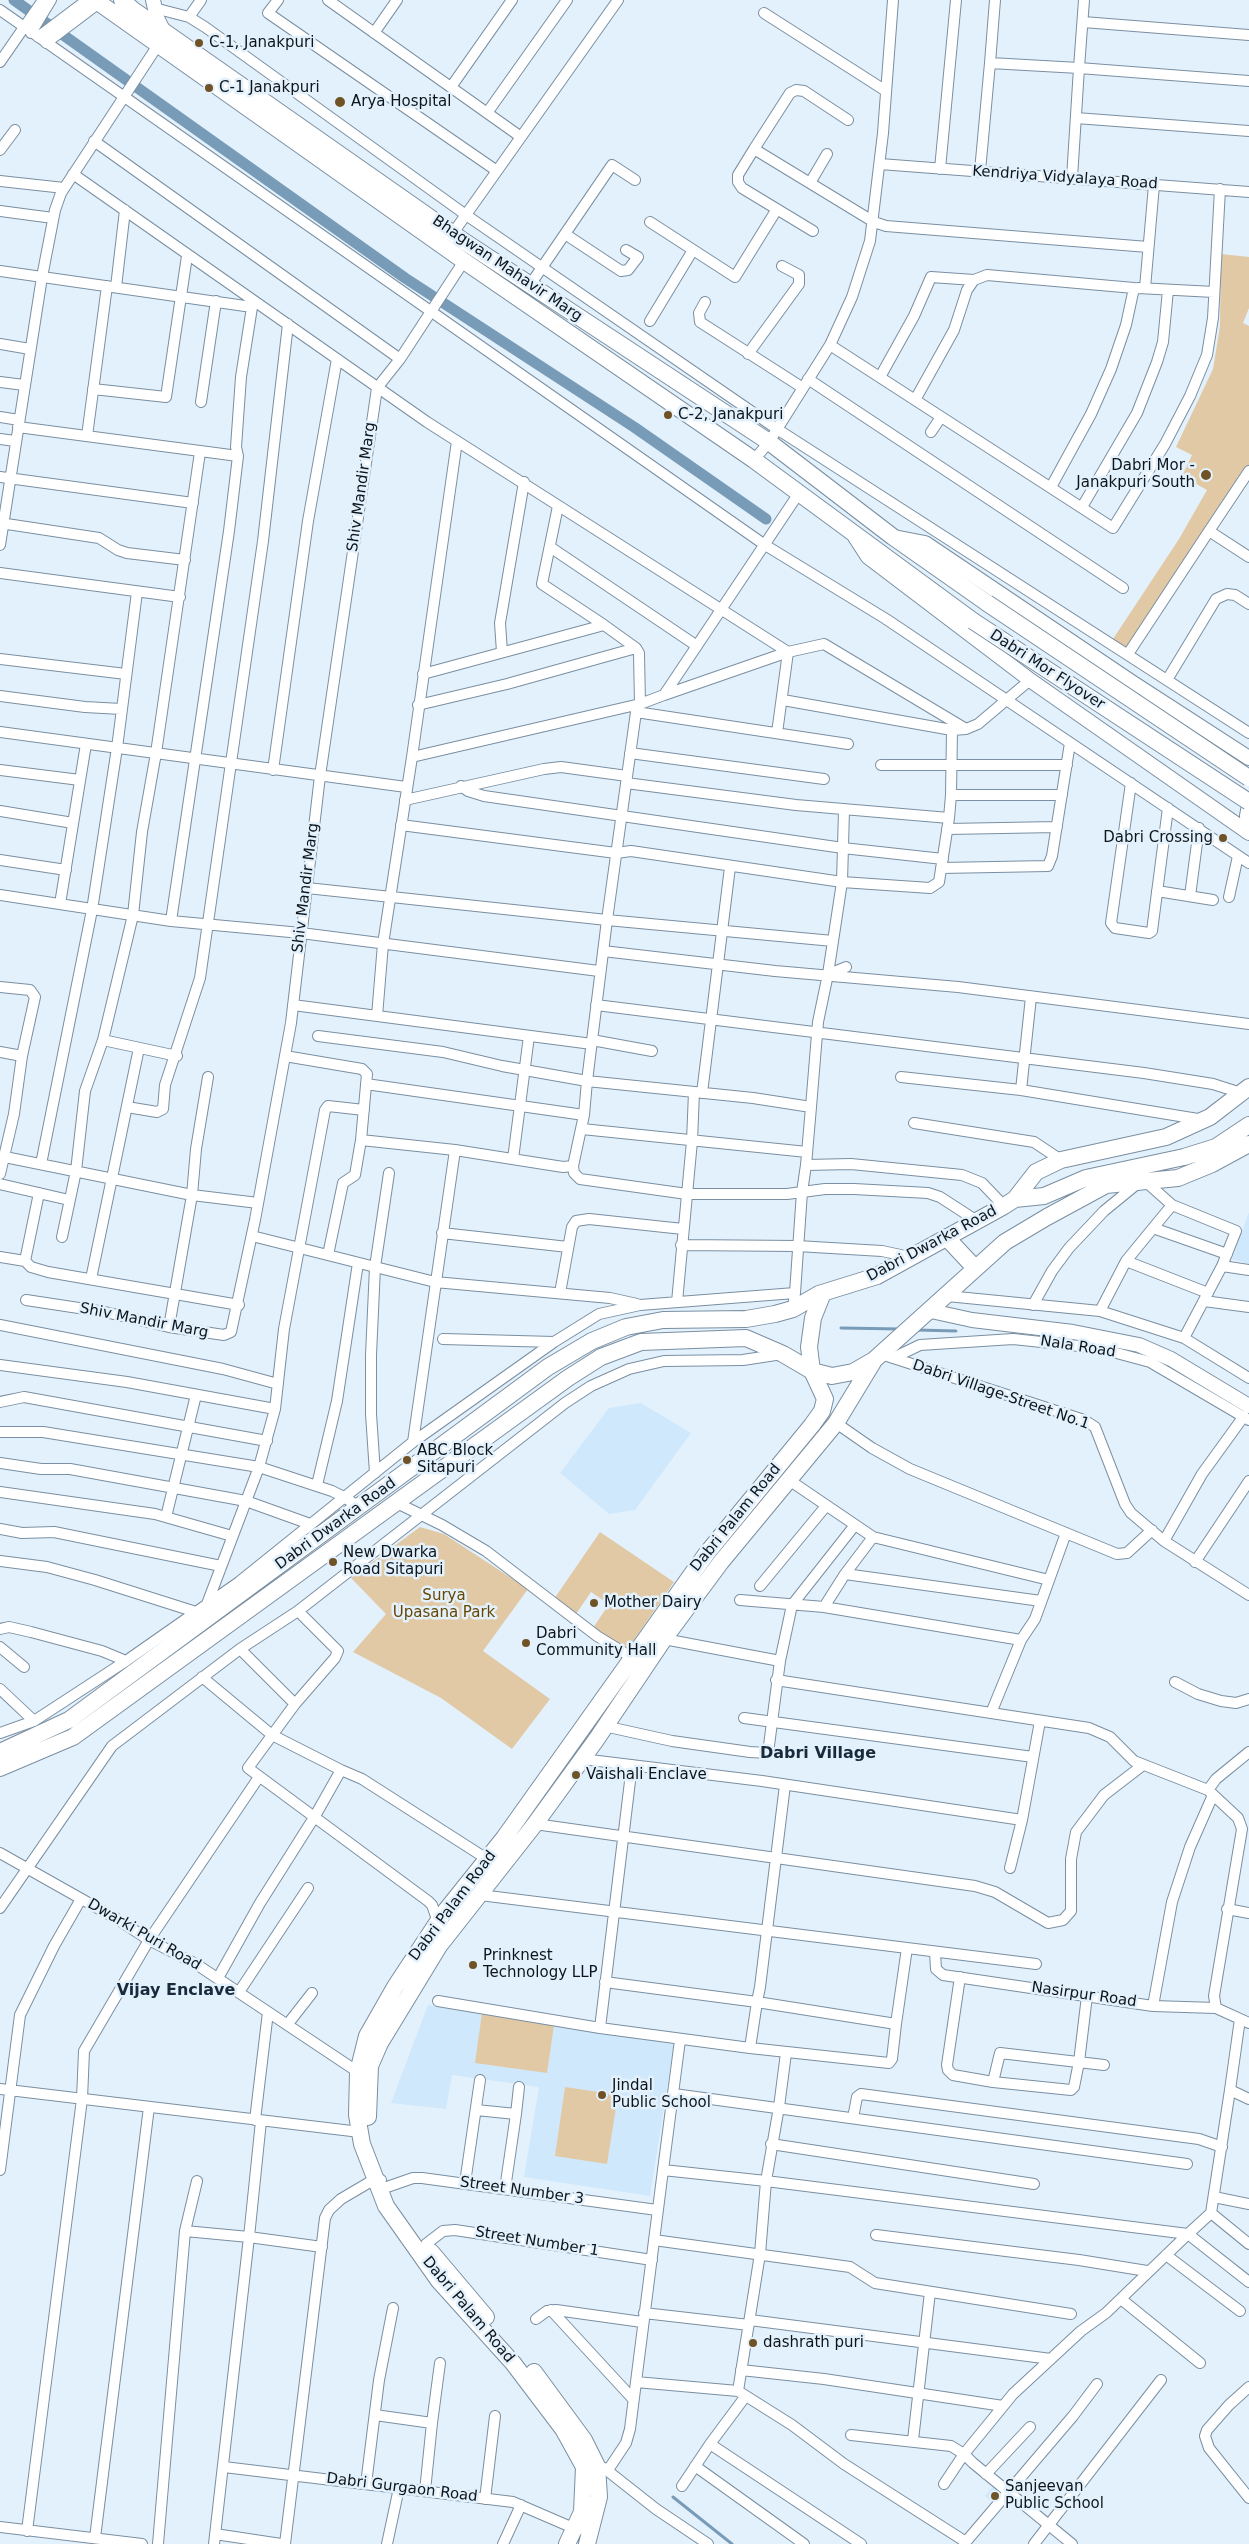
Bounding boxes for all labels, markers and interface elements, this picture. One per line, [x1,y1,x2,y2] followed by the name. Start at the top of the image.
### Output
[209,34,314,52] place label: C-1, Janakpuri
[193,37,205,49] marker: C-1, Janakpuri
[219,79,320,97] place label: C-1 Janakpuri
[203,82,215,94] marker: C-1 Janakpuri
[351,93,451,111] place label: Arya Hospital
[333,95,347,109] marker: Arya Hospital
[972,163,1158,193] street label: Kendriya Vidyalaya Road
[429,212,585,326] street label: Bhagwan Mahavir Marg
[678,406,783,424] place label: C-2, Janakpuri
[662,409,674,421] marker: C-2, Janakpuri
[344,421,380,553] street label: Shiv Mandir Marg
[1076,457,1195,492] place label: Dabri Mor - Janakpuri South
[1199,468,1213,482] marker: Dabri Mor - Janakpuri South
[986,626,1108,714] street label: Dabri Mor Flyover
[289,822,323,954] street label: Shiv Mandir Marg
[1103,829,1213,847] place label: Dabri Crossing
[1217,832,1229,844] marker: Dabri Crossing
[864,1202,1000,1286] street label: Dabri Dwarka Road
[78,1300,210,1342] street label: Shiv Mandir Marg
[1039,1332,1117,1362] street label: Nala Road
[910,1356,1092,1434] street label: Dabri Village-Street No.1
[417,1442,493,1477] place label: ABC Block Sitapuri
[401,1454,413,1466] marker: ABC Block Sitapuri
[687,1461,785,1575] street label: Dabri Palam Road
[272,1474,400,1574] street label: Dabri Dwarka Road
[343,1544,444,1579] place label: New Dwarka Road Sitapuri
[327,1556,339,1568] marker: New Dwarka Road Sitapuri
[393,1587,495,1622] park label: Surya Upasana Park
[604,1594,702,1612] place label: Mother Dairy
[588,1597,600,1609] marker: Mother Dairy
[536,1625,656,1660] place label: Dabri Community Hall
[520,1637,532,1649] marker: Dabri Community Hall
[760,1744,876,1764] district label: Dabri Village
[586,1766,707,1784] place label: Vaishali Enclave
[570,1769,582,1781] marker: Vaishali Enclave
[406,1847,500,1965] street label: Dabri Palam Road
[84,1895,204,1975] street label: Dwarki Puri Road
[483,1947,598,1982] place label: Prinknest Technology LLP
[467,1959,479,1971] marker: Prinknest Technology LLP
[1030,1979,1138,2011] street label: Nasirpur Road
[117,1981,235,2001] district label: Vijay Enclave
[612,2077,711,2112] place label: Jindal Public School
[596,2089,608,2101] marker: Jindal Public School
[459,2173,585,2209] street label: Street Number 3
[474,2223,600,2261] street label: Street Number 1
[418,2253,518,2367] street label: Dabri Palam Road
[763,2334,864,2352] place label: dashrath puri
[747,2337,759,2349] marker: dashrath puri
[325,2470,479,2506] street label: Dabri Gurgaon Road
[1005,2478,1104,2513] place label: Sanjeevan Public School
[989,2490,1001,2502] marker: Sanjeevan Public School

